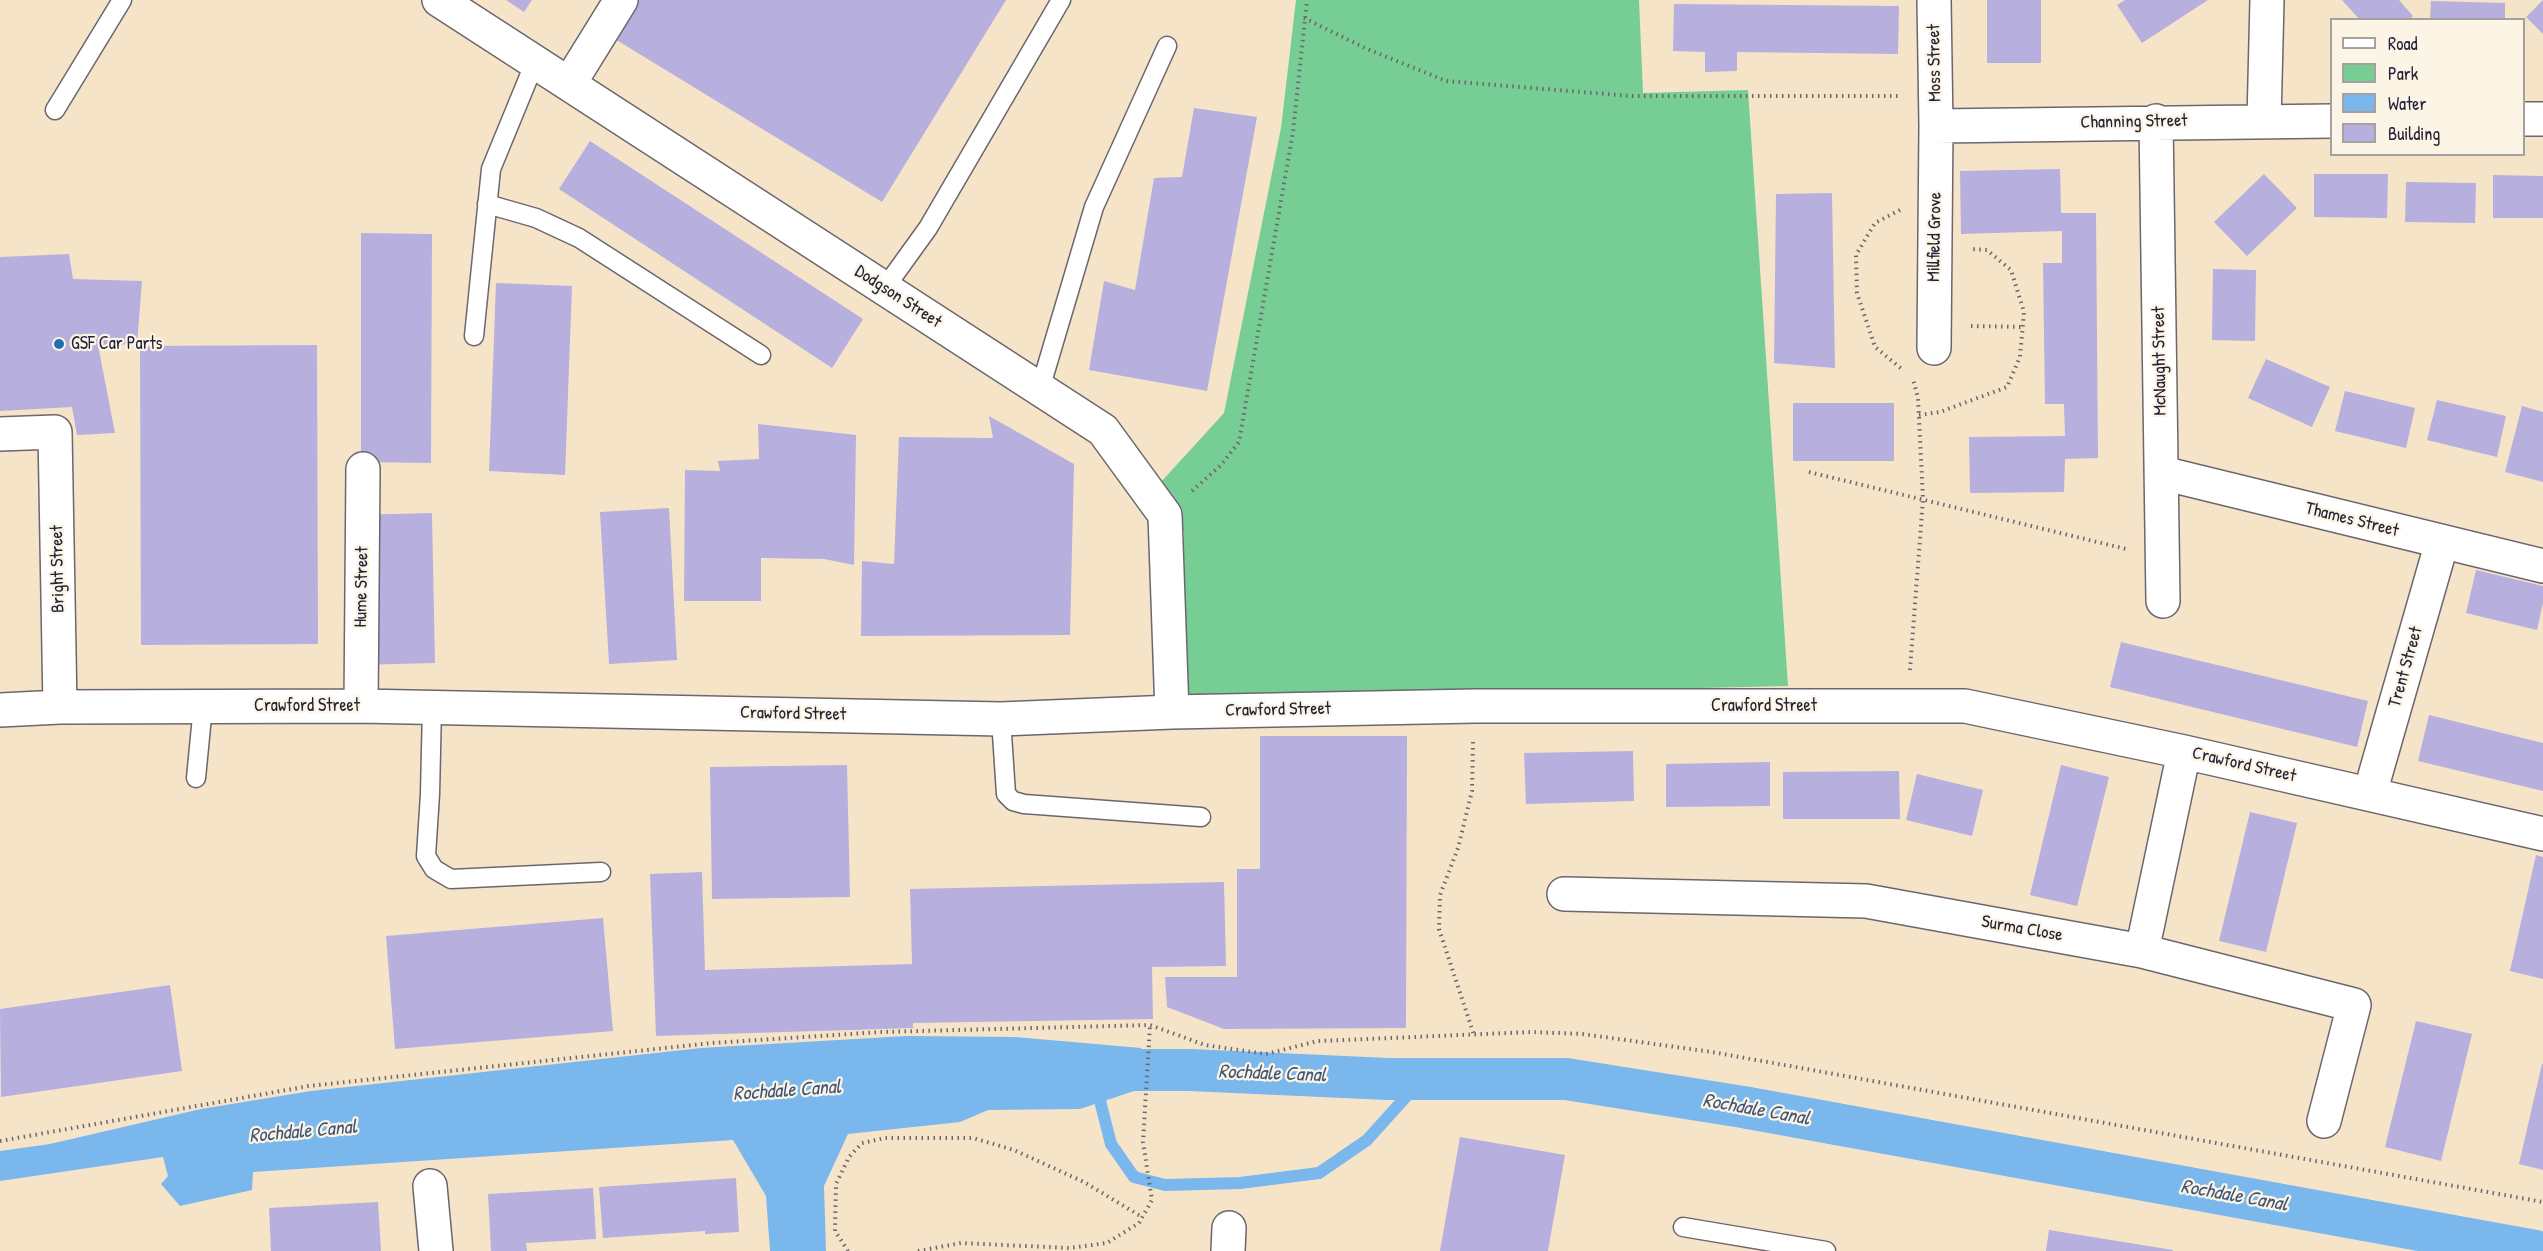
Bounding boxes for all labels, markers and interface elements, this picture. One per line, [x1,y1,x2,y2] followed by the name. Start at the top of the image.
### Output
[2330,18,2525,156] legend
[1924,24,1946,102] street label: Moss Street
[2388,31,2418,56] text: Road
[2388,61,2418,86] text: Park
[2388,91,2426,116] text: Water
[2080,110,2188,134] street label: Channing Street
[2388,121,2440,146] text: Building
[1923,192,1947,282] street label: Millfield Grove
[851,261,945,333] street label: Dodgson Street
[2148,306,2172,416] street label: McNaught Street
[71,333,163,355] place label: GSF Car Parts
[52,337,66,351] marker: GSF Car Parts
[2303,498,2401,542] street label: Thames Street
[46,525,70,613] street label: Bright Street
[350,546,374,628] street label: Hume Street
[2384,624,2428,710] street label: Trent Street
[254,695,360,717] street label: Crawford Street
[1711,695,1817,717] street label: Crawford Street
[1225,698,1331,722] street label: Crawford Street
[740,702,846,726] street label: Crawford Street
[2190,743,2298,787] street label: Crawford Street
[1980,911,2064,947] street label: Surma Close
[1218,1060,1326,1088] water label: Rochdale Canal
[732,1075,842,1107] water label: Rochdale Canal
[1701,1089,1811,1131] water label: Rochdale Canal
[248,1115,358,1149] water label: Rochdale Canal
[2179,1175,2289,1217] water label: Rochdale Canal

